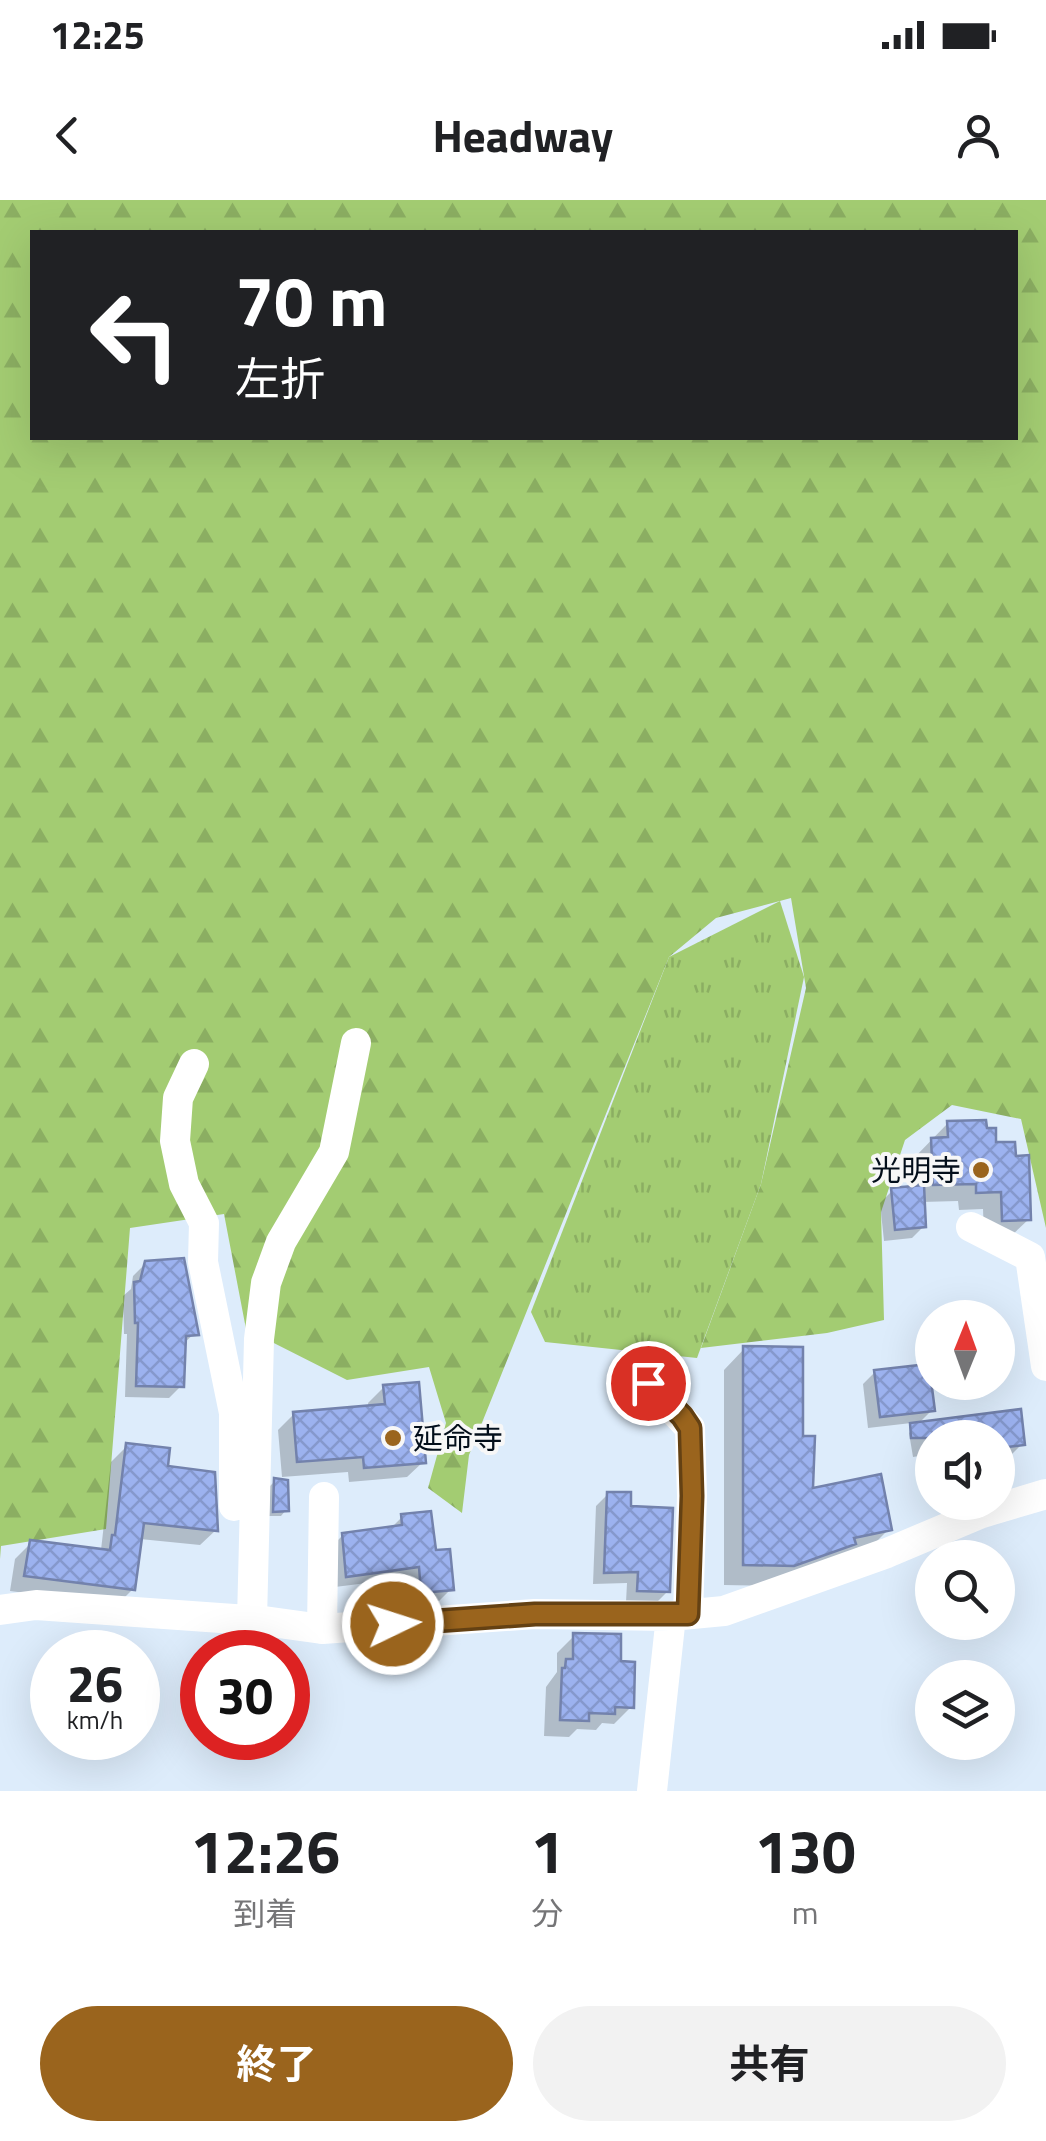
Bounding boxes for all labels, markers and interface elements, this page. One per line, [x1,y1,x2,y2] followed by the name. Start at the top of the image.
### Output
[50,6,145,64] text: 12:25
[433,101,613,169] text: Headway
[40,108,95,163] icon: back
[951,108,1006,163] icon: person
[235,247,388,353] text: 70 m
[70,270,200,400] icon: left
[235,344,325,412] text: 左折
[871,1147,961,1193] place label: 光明寺
[970,1159,992,1181] marker: 光明寺
[915,1300,1015,1400] north arrow
[915,1300,1015,1760] map controls
[606,1341,691,1426] pin
[621,1356,676,1411] icon: arrive
[413,1415,503,1461] place label: 延命寺
[915,1420,1015,1520] button: sound
[382,1427,404,1449] marker: 延命寺
[915,1540,1015,1640] button: search
[341,1572,445,1676] position arrow
[180,1630,310,1760] speed limit sign: 30
[67,1645,123,1721] text: 26
[915,1660,1015,1760] button: layers
[67,1701,123,1739] text: km/h
[190,1805,340,1896] text: 12:26
[531,1805,564,1896] text: 1
[755,1805,856,1896] text: 130
[792,1888,819,1936] text: m
[233,1889,297,1937] text: 到着
[531,1889,563,1937] text: 分
[40,2006,513,2121] button: 終了
[533,2006,1006,2121] button: 共有

